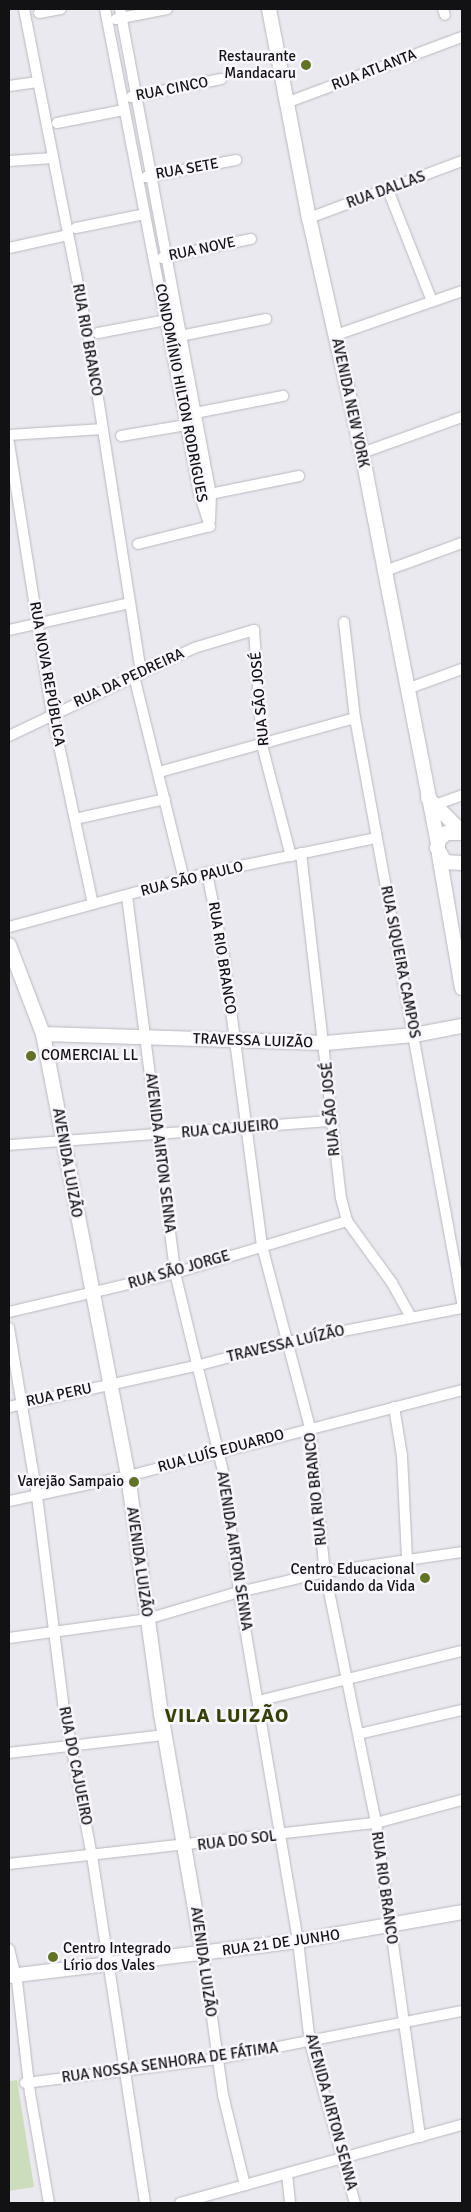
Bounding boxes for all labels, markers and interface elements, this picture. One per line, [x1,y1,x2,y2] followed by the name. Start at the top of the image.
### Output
[329,46,419,94] street label: RUA ATLANTA
[218,47,296,82] place label: Restaurante Mandacaru
[300,59,312,71] marker: Restaurante Mandacaru
[134,73,210,105] street label: RUA CINCO
[154,155,220,183] street label: RUA SETE
[344,167,428,213] street label: RUA DALLAS
[167,233,237,265] street label: RUA NOVE
[68,282,106,398] street label: RUA RIO BRANCO
[151,282,211,504] street label: CONDOMÍNIO HILTON RODRIGUES
[327,337,373,469] street label: AVENIDA NEW YORK
[25,600,69,748] street label: RUA NOVA REPÚBLICA
[71,645,187,711] street label: RUA DA PEDREIRA
[247,651,273,747] street label: RUA SÃO JOSÉ
[139,858,245,900] street label: RUA SÃO PAULO
[376,884,424,1040] street label: RUA SIQUEIRA CAMPOS
[204,900,240,1016] street label: RUA RIO BRANCO
[193,1030,313,1052] street label: TRAVESSA LUIZÃO
[41,1047,138,1065] place label: COMERCIAL LL
[25,1050,37,1062] marker: COMERCIAL LL
[318,1061,344,1157] street label: RUA SÃO JOSÉ
[141,1072,179,1234] street label: AVENIDA AIRTON SENNA
[48,1107,86,1219] street label: AVENIDA LUIZÃO
[180,1116,280,1142] street label: RUA CAJUEIRO
[126,1247,232,1293] street label: RUA SÃO JORGE
[225,1322,347,1366] street label: TRAVESSA LUÍZÃO
[24,1379,94,1411] street label: RUA PERU
[156,1425,286,1477] street label: RUA LUÍS EDUARDO
[301,1431,331,1547] street label: RUA RIO BRANCO
[213,1470,255,1632] street label: AVENIDA AIRTON SENNA
[17,1473,124,1491] place label: Varejão Sampaio
[128,1476,140,1488] marker: Varejão Sampaio
[122,1506,156,1618] street label: AVENIDA LUIZÃO
[290,1560,415,1595] place label: Centro Educacional Cuidando da Vida
[419,1572,431,1584] marker: Centro Educacional Cuidando da Vida
[163,1703,291,1727] district label: VILA LUIZÃO
[55,1705,95,1827] street label: RUA DO CAJUEIRO
[196,1827,278,1855] street label: RUA DO SOL
[367,1830,401,1946] street label: RUA RIO BRANCO
[186,1906,220,2018] street label: AVENIDA LUIZÃO
[221,1926,341,1960] street label: RUA 21 DE JUNHO
[63,1939,171,1974] place label: Centro Integrado Lírio dos Vales
[47,1951,59,1963] marker: Centro Integrado Lírio dos Vales
[301,2032,361,2192] street label: AVENIDA AIRTON SENNA
[61,2039,279,2087] street label: RUA NOSSA SENHORA DE FÁTIMA

